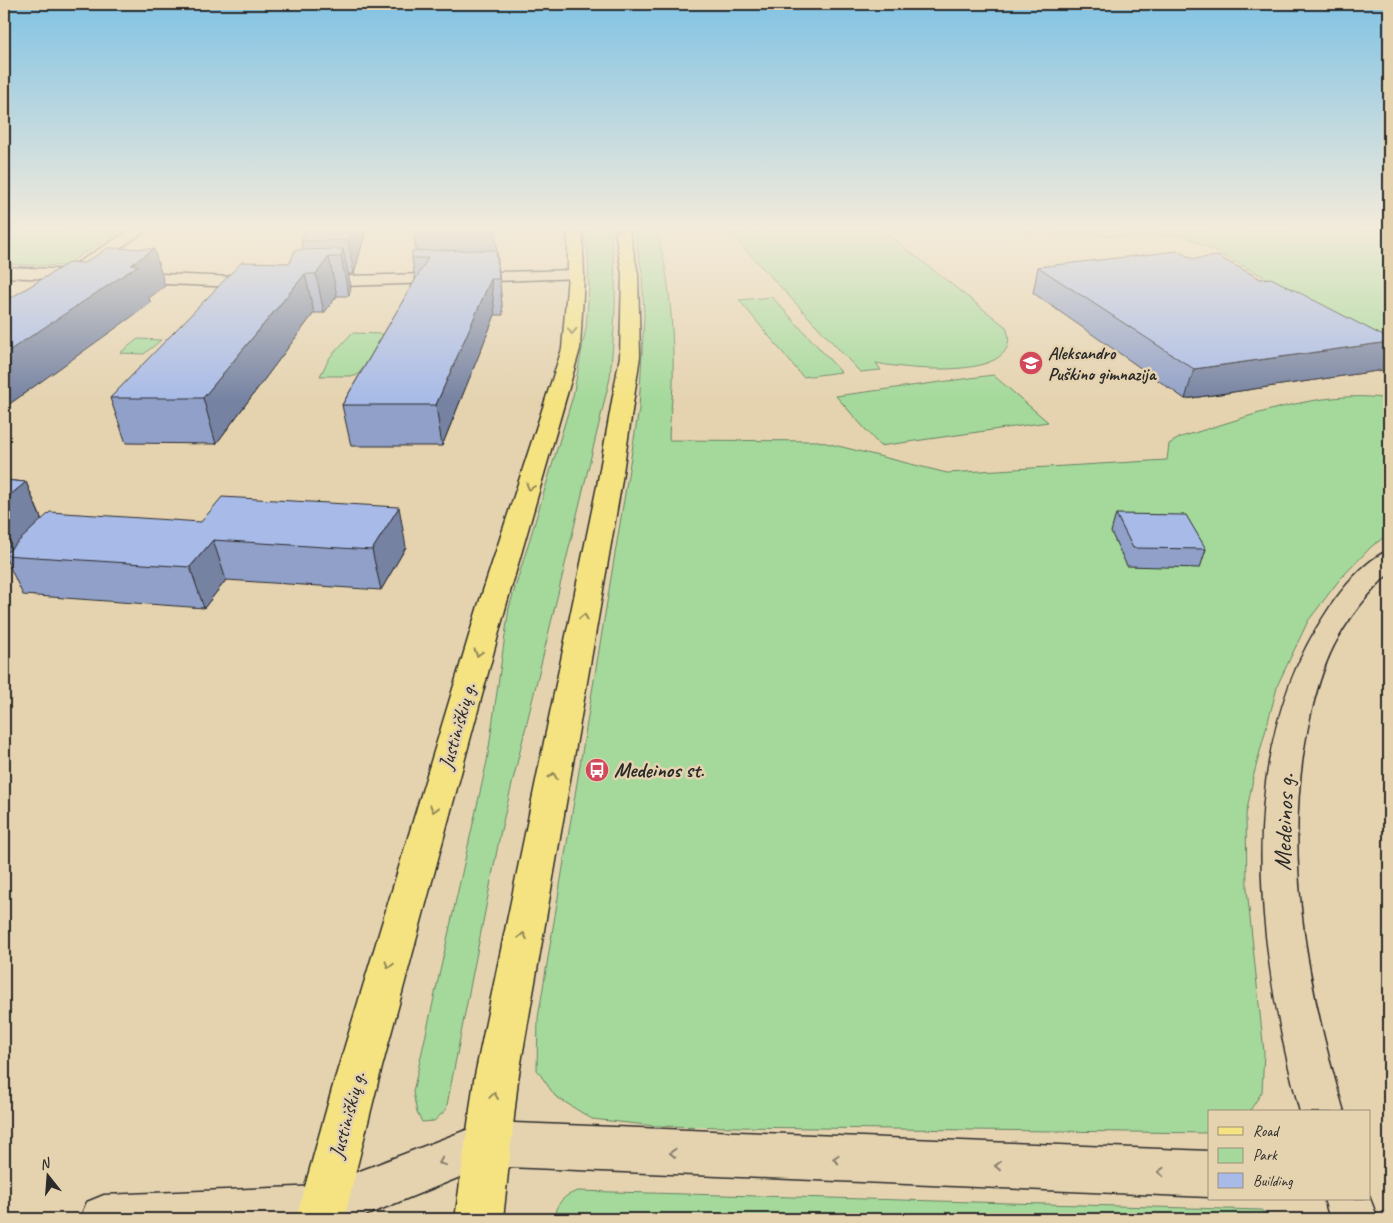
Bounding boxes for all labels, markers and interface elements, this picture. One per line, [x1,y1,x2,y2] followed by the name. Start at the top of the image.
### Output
[567,327,578,335] one-way arrow
[1048,342,1157,385] place label: Aleksandro Puškino gimnazija
[1018,350,1044,376] school or university icon: Aleksandro Puškino gimnazija
[525,483,535,491] one-way arrow
[578,612,588,621] one-way arrow
[474,648,484,656] one-way arrow
[432,679,482,773] street label: Justiniškių g.
[584,757,610,783] bus stop icon: Medeinos st.
[614,757,705,783] place label: Medeinos st.
[548,772,558,781] one-way arrow
[1266,773,1302,871] street label: Medeinos g.
[429,804,439,812] one-way arrow
[518,931,528,940] one-way arrow
[384,961,395,970] one-way arrow
[323,1068,371,1162] street label: Justiniškių g.
[488,1091,499,1099] one-way arrow
[1208,1110,1370,1200] legend
[1253,1122,1280,1141] text: Road
[1253,1146,1278,1165] text: Park
[669,1148,677,1158] one-way arrow
[22,1150,72,1200] north arrow
[38,1154,53,1173] text: N
[832,1154,840,1165] one-way arrow
[438,1156,447,1166] one-way arrow
[994,1160,1002,1171] one-way arrow
[1156,1167,1164,1178] one-way arrow
[1253,1172,1293,1191] text: Building

